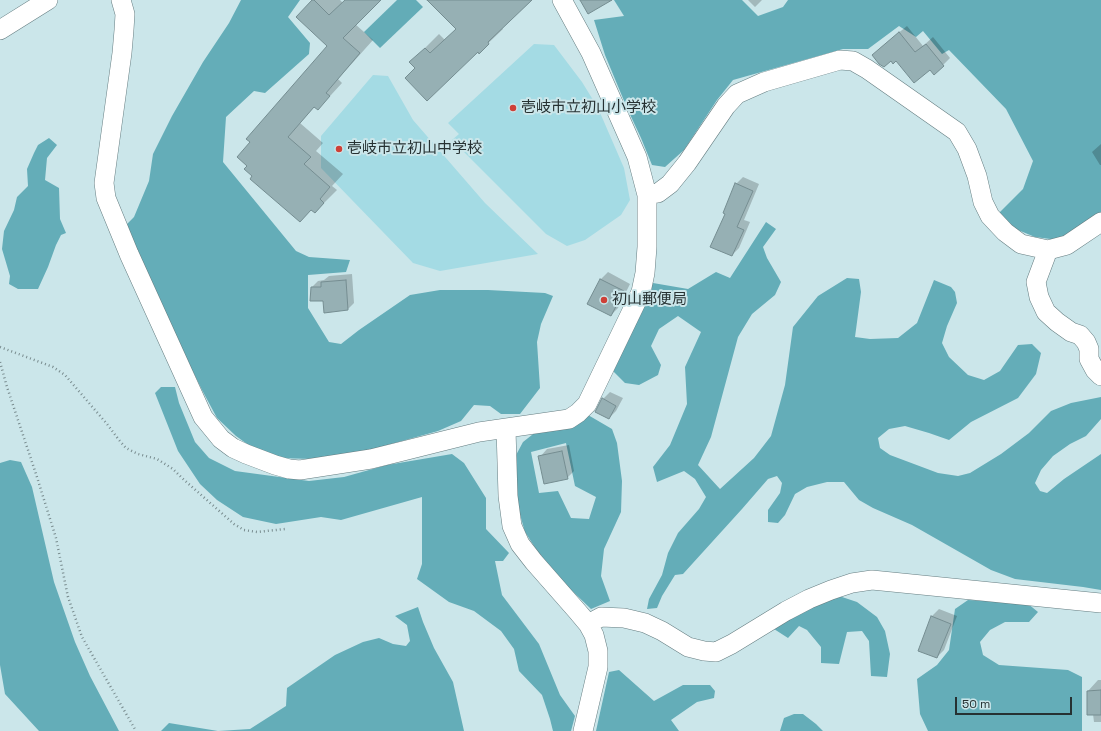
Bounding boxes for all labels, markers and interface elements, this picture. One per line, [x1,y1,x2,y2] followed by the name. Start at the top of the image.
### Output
[521,99,656,117] place label: 壱岐市立初山小学校
[508,103,518,113] marker: 壱岐市立初山小学校
[347,140,482,158] place label: 壱岐市立初山中学校
[334,144,344,154] marker: 壱岐市立初山中学校
[612,291,687,309] place label: 初山郵便局
[599,295,609,305] marker: 初山郵便局
[957,689,1074,715] scale bar
[962,696,990,712] text: 50 m

